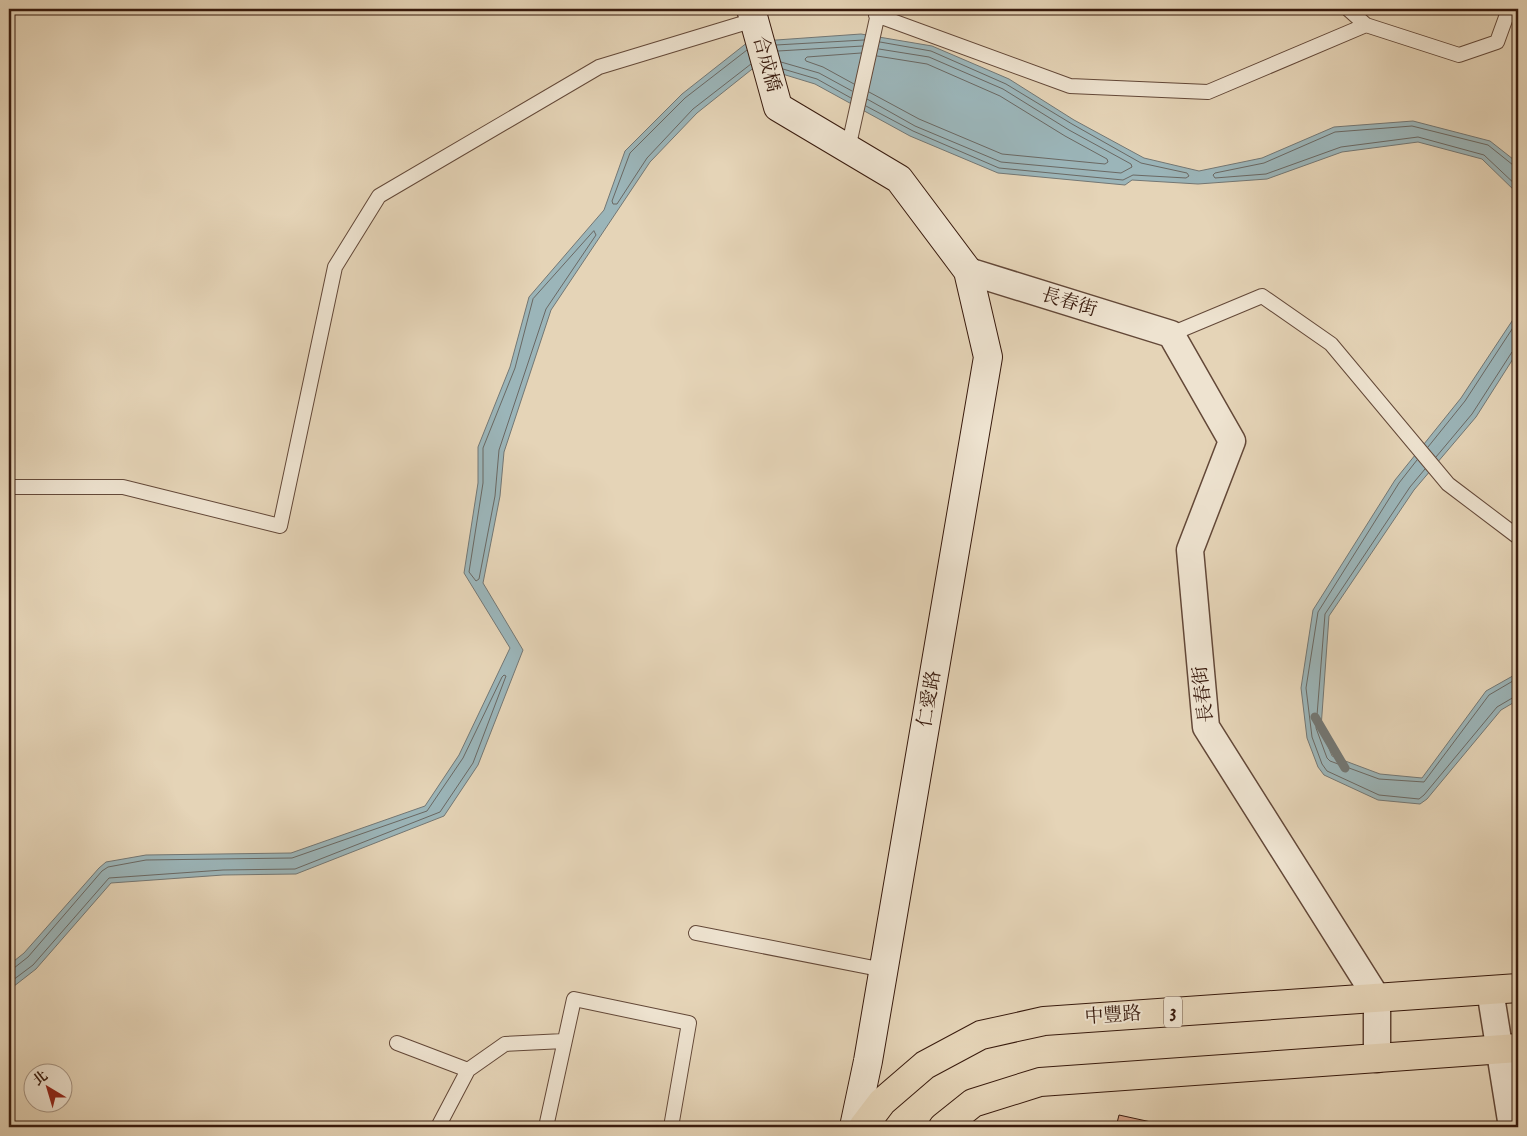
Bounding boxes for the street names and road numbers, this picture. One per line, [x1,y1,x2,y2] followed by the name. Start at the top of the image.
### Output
[747,33,785,95] street label: 合成橋
[1038,283,1100,323] street label: 長春街
[1189,664,1219,724] street label: 長春街
[913,669,947,729] street label: 仁愛路
[1164,996,1182,1028] road number: 3
[1084,1002,1142,1030] street label: 中豐路

